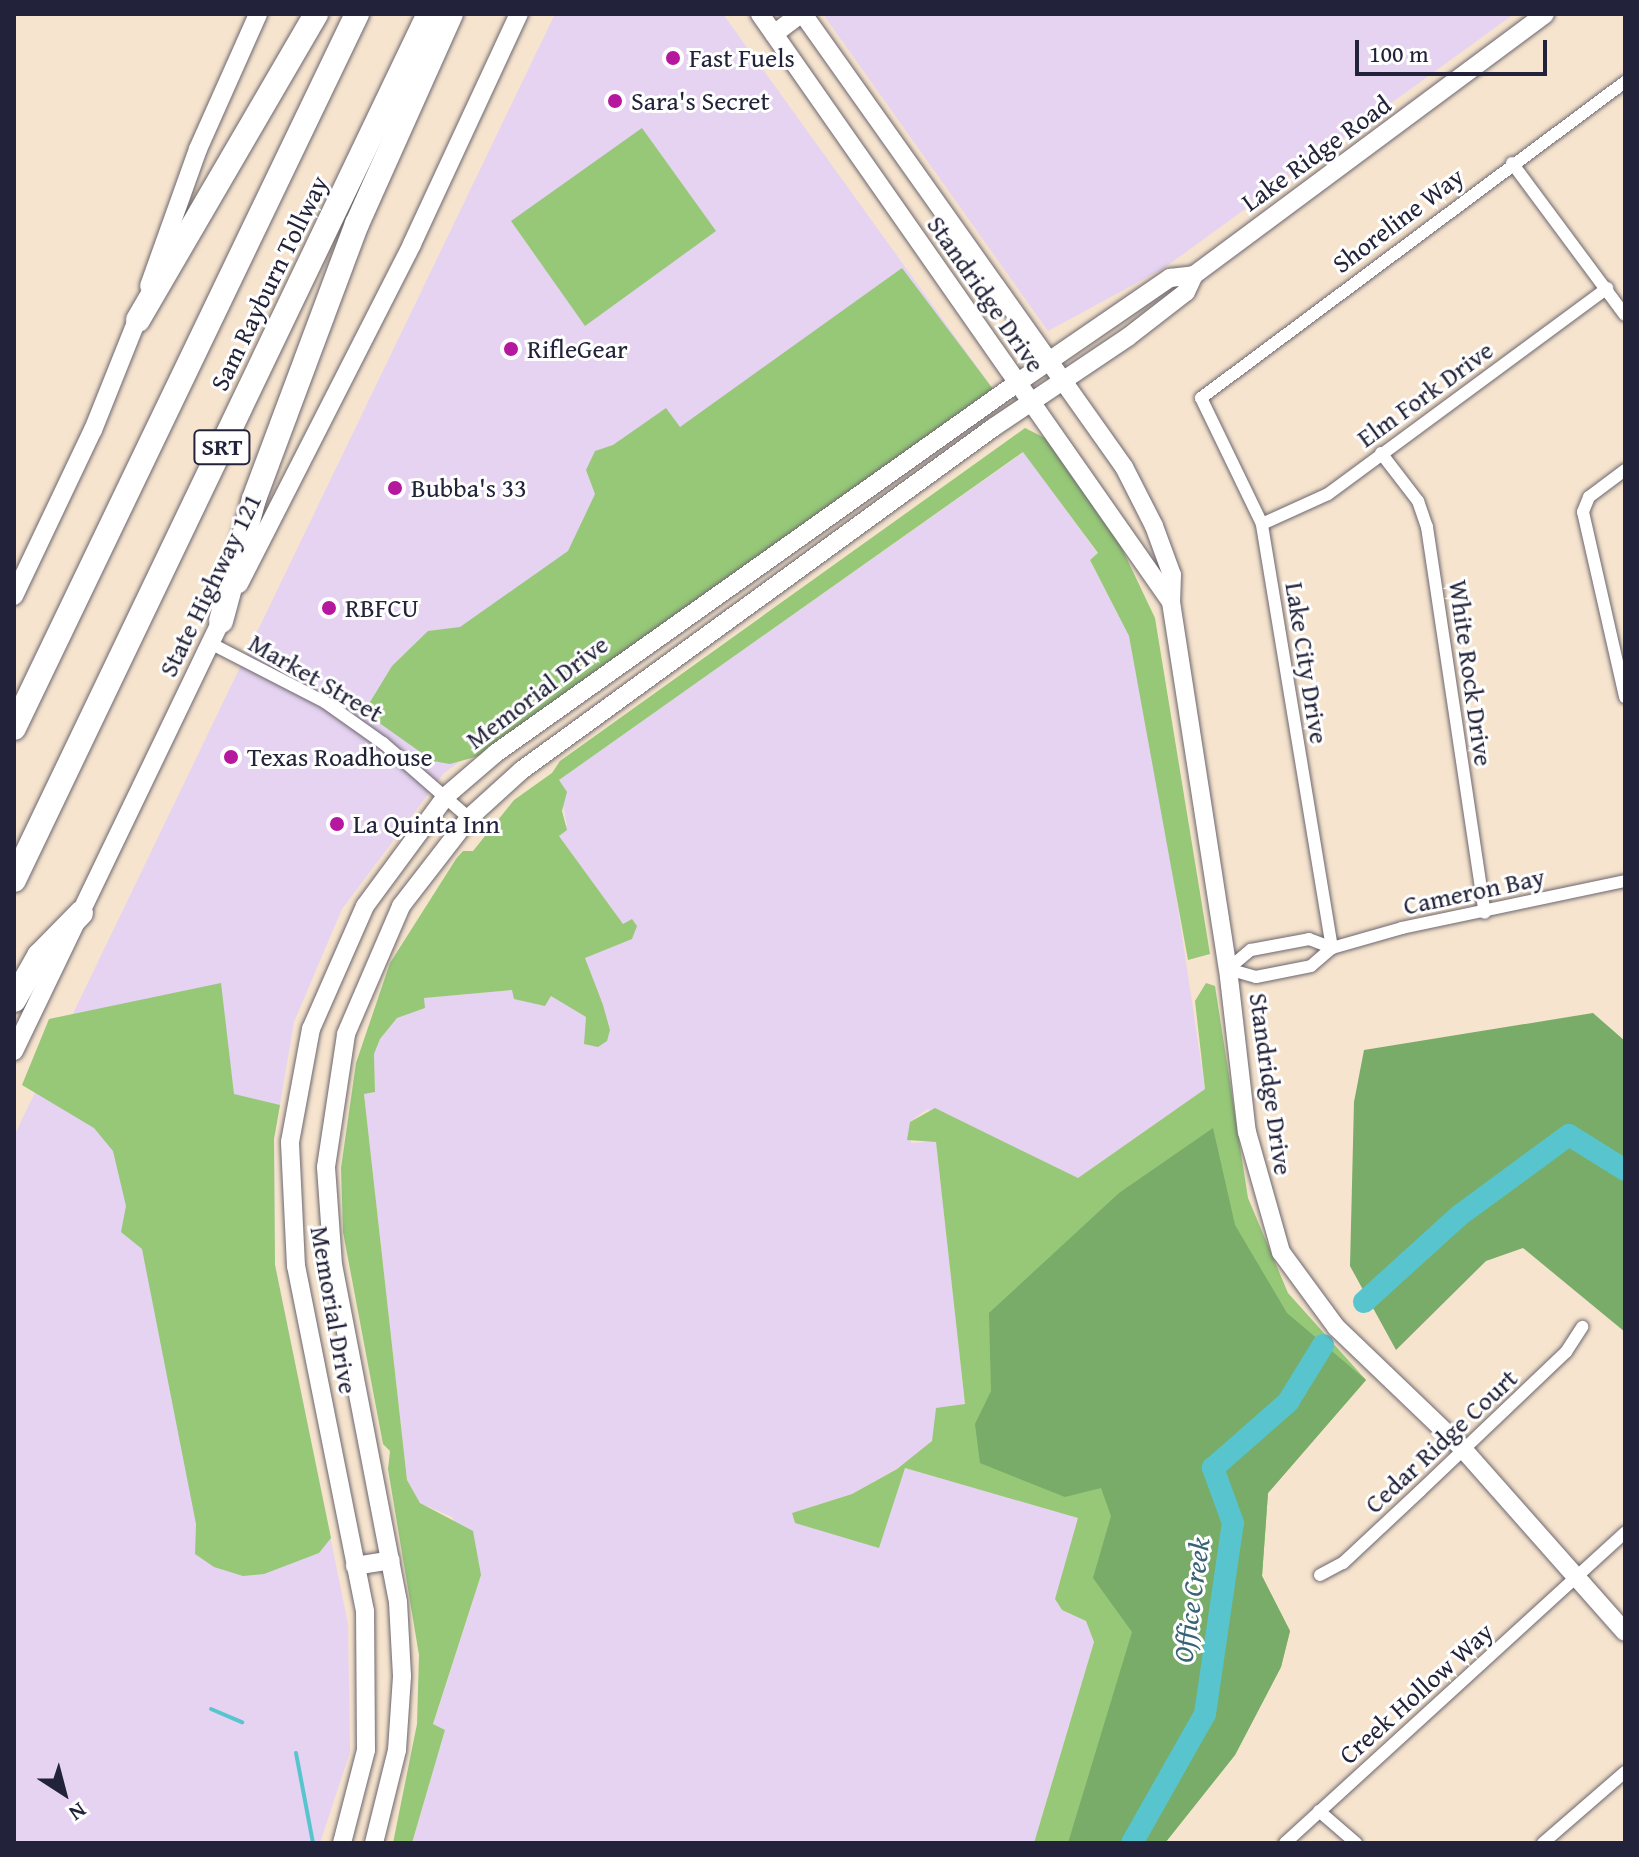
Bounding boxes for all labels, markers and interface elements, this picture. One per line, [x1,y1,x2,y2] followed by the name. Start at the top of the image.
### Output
[1359,24,1551,74] scale bar
[1369,36,1429,71] text: 100 m
[689,42,795,74] place label: Fast Fuels
[664,49,682,67] marker: Fast Fuels
[631,85,770,117] place label: Sara's Secret
[1235,88,1397,218] street label: Lake Ridge Road
[606,92,624,110] marker: Sara's Secret
[1326,160,1470,280] street label: Shoreline Way
[203,170,335,396] street label: Sam Rayburn Tollway
[921,210,1051,378] street label: Standridge Drive
[527,333,628,365] place label: RifleGear
[1351,334,1499,454] street label: Elm Fork Drive
[502,340,520,358] marker: RifleGear
[192,427,252,467] road number: SRT
[411,472,527,504] place label: Bubba's 33
[386,479,404,497] marker: Bubba's 33
[152,488,268,682] street label: State Highway 121
[1442,578,1500,768] street label: White Rock Drive
[1279,580,1335,746] street label: Lake City Drive
[345,592,419,624] place label: RBFCU
[320,599,338,617] marker: RBFCU
[243,627,389,729] street label: Market Street
[460,628,614,756] street label: Memorial Drive
[247,741,433,773] place label: Texas Roadhouse
[222,748,240,766] marker: Texas Roadhouse
[353,808,500,840] place label: La Quinta Inn
[328,815,346,833] marker: La Quinta Inn
[1400,861,1548,921] street label: Cameron Bay
[1243,991,1299,1177] street label: Standridge Drive
[304,1224,364,1396] street label: Memorial Drive
[1358,1362,1524,1520] street label: Cedar Ridge Court
[1166,1535,1216,1665] water label: Office Creek
[1333,1616,1499,1770] street label: Creek Hollow Way
[24,1753,104,1833] north arrow
[63,1795,93,1830] text: N

